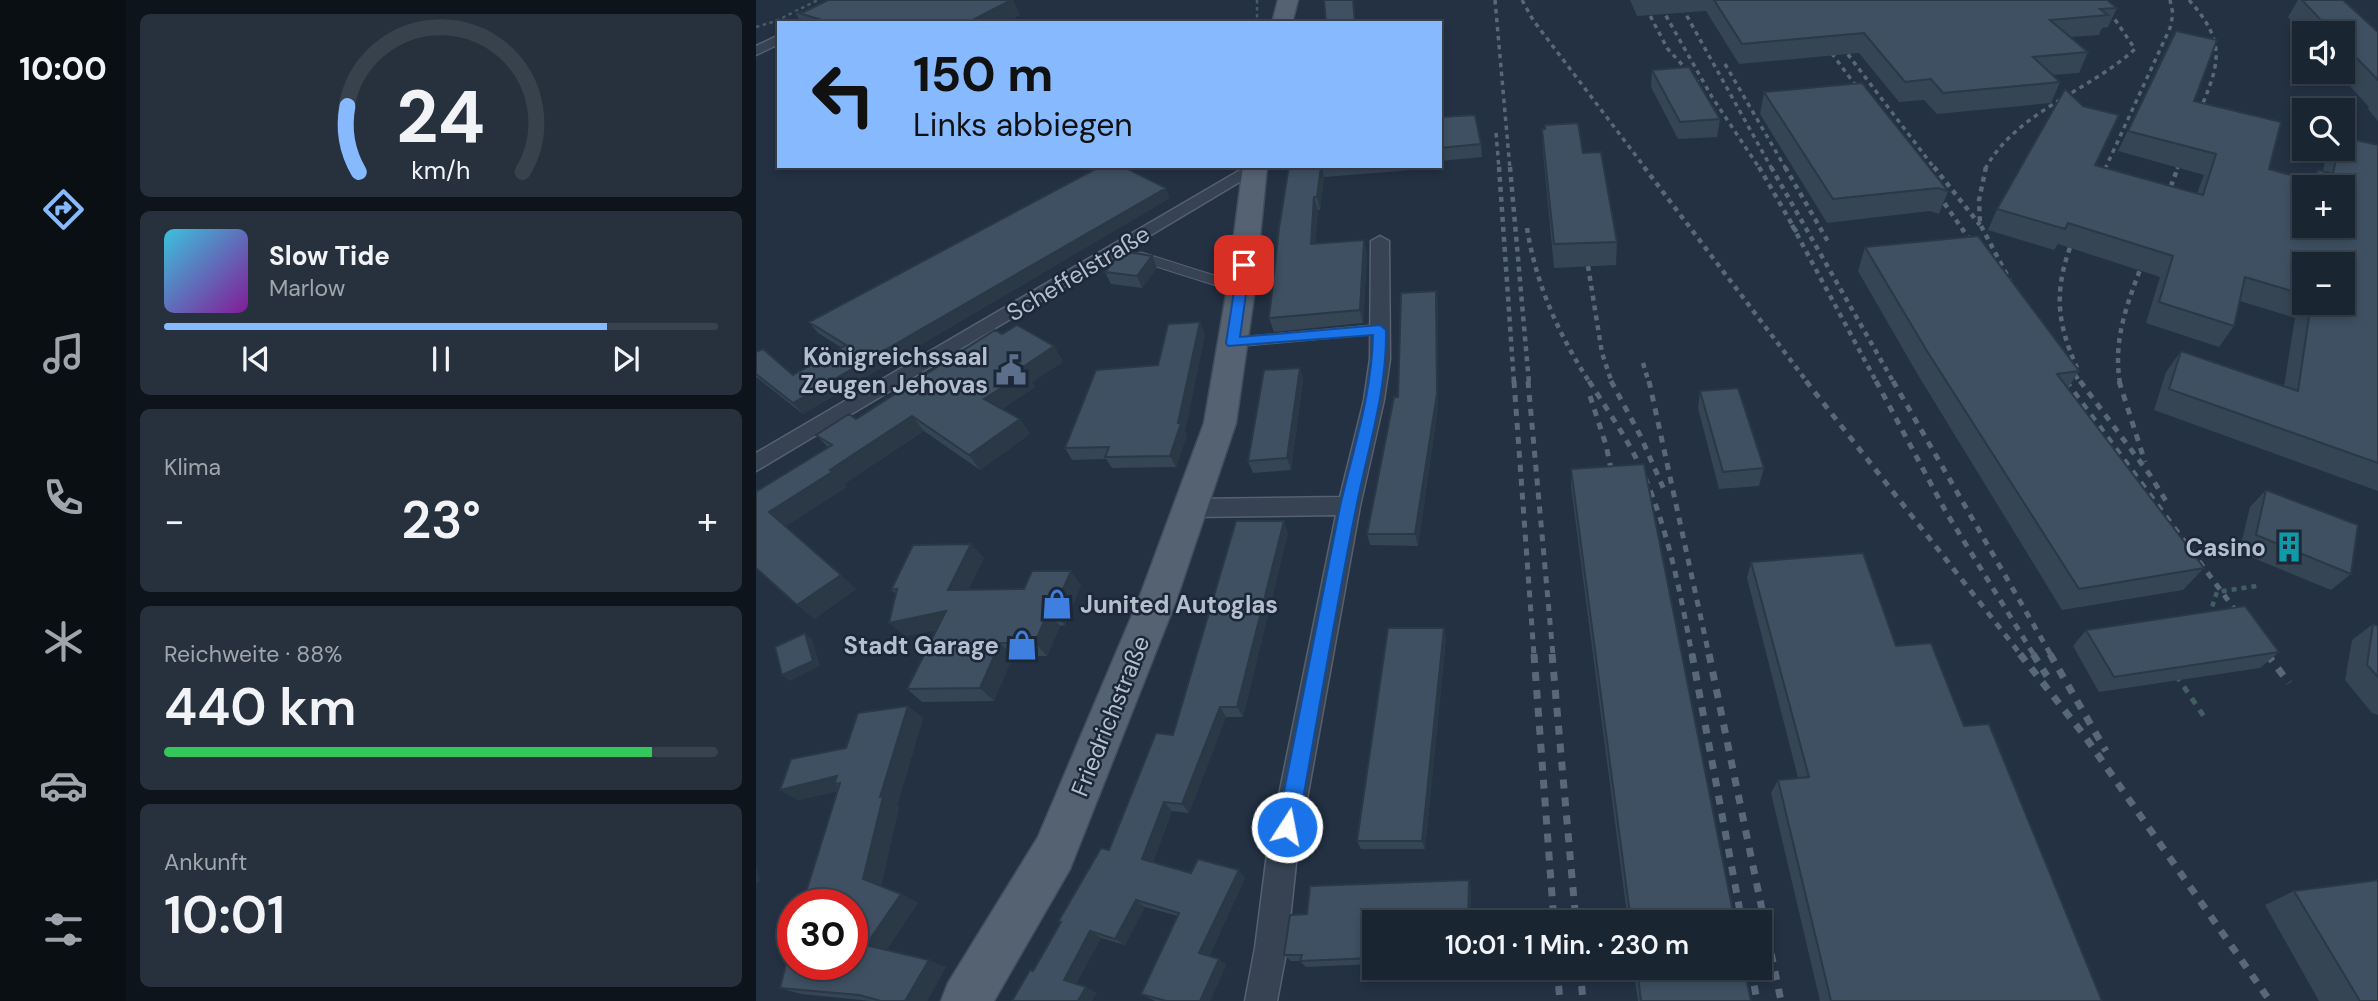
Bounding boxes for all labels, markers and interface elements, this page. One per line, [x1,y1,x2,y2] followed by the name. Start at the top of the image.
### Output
[2292,21,2355,315] map controls
[2292,21,2355,84] button: sound
[913,42,1053,106] text: 150 m
[19,48,107,90] text: 10:00
[798,49,889,140] icon: left
[397,70,485,165] text: 24
[2292,98,2355,161] button: search
[913,104,1133,146] text: Links abbiegen
[411,154,471,187] text: km/h
[2292,175,2355,238] button: +
[39,185,88,234] icon: directions
[1001,218,1155,328] street label: Scheffelstraße
[1214,235,1274,295] pin
[269,239,390,273] text: Slow Tide
[1225,246,1263,284] icon: arrive
[2292,252,2355,315] button: −
[269,273,345,303] text: Marlow
[39,329,88,378] icon: music
[237,340,275,378] icon: previous
[422,340,460,378] icon: pause
[607,340,645,378] icon: next
[800,341,988,400] place label: Königreichssaal Zeugen Jehovas
[994,353,1028,387] public building icon: Königreichssaal Zeugen Jehovas
[164,452,221,482] text: Klima
[39,473,88,522] icon: phone
[401,486,481,554] text: 23°
[164,496,185,546] text: −
[697,496,718,546] text: +
[2272,530,2306,564] building icon: Casino
[2185,532,2266,563] place label: Casino
[1040,587,1074,621] shop icon: Junited Autoglas
[1080,589,1278,620] place label: Junited Autoglas
[39,617,88,666] icon: climate
[1005,628,1039,662] shop icon: Stadt Garage
[843,630,999,661] place label: Stadt Garage
[1064,631,1156,801] street label: Friedrichstraße
[164,639,342,669] text: Reichweite · 88%
[164,673,356,741] text: 440 km
[39,761,88,810] icon: car
[1250,790,1324,864] position arrow
[164,847,247,877] text: Ankunft
[164,881,285,949] text: 10:01
[777,889,868,980] speed limit sign: 30
[39,905,88,954] icon: filters
[1445,928,1689,962] text: 10:01 · 1 Min. · 230 m

